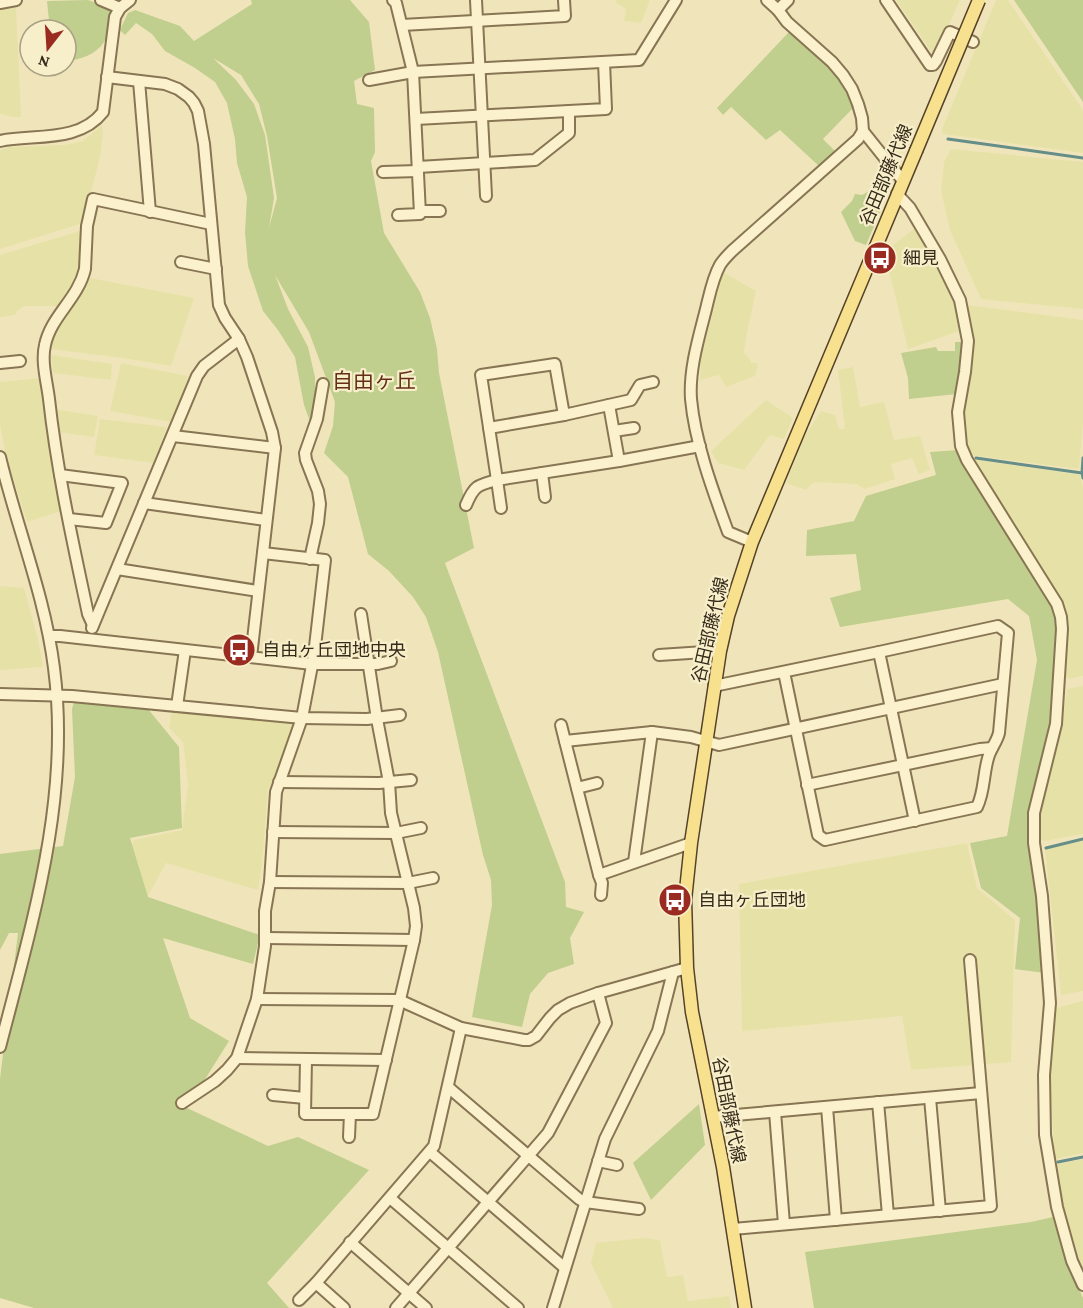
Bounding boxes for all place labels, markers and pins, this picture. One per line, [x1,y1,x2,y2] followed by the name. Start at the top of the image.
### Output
[862,240,898,276] bus stop icon: 細見
[903,248,939,268] place label: 細見
[221,632,257,668] bus stop icon: 自由ヶ丘団地中央
[262,640,406,660] place label: 自由ヶ丘団地中央
[657,882,693,918] bus stop icon: 自由ヶ丘団地
[698,890,806,910] place label: 自由ヶ丘団地

